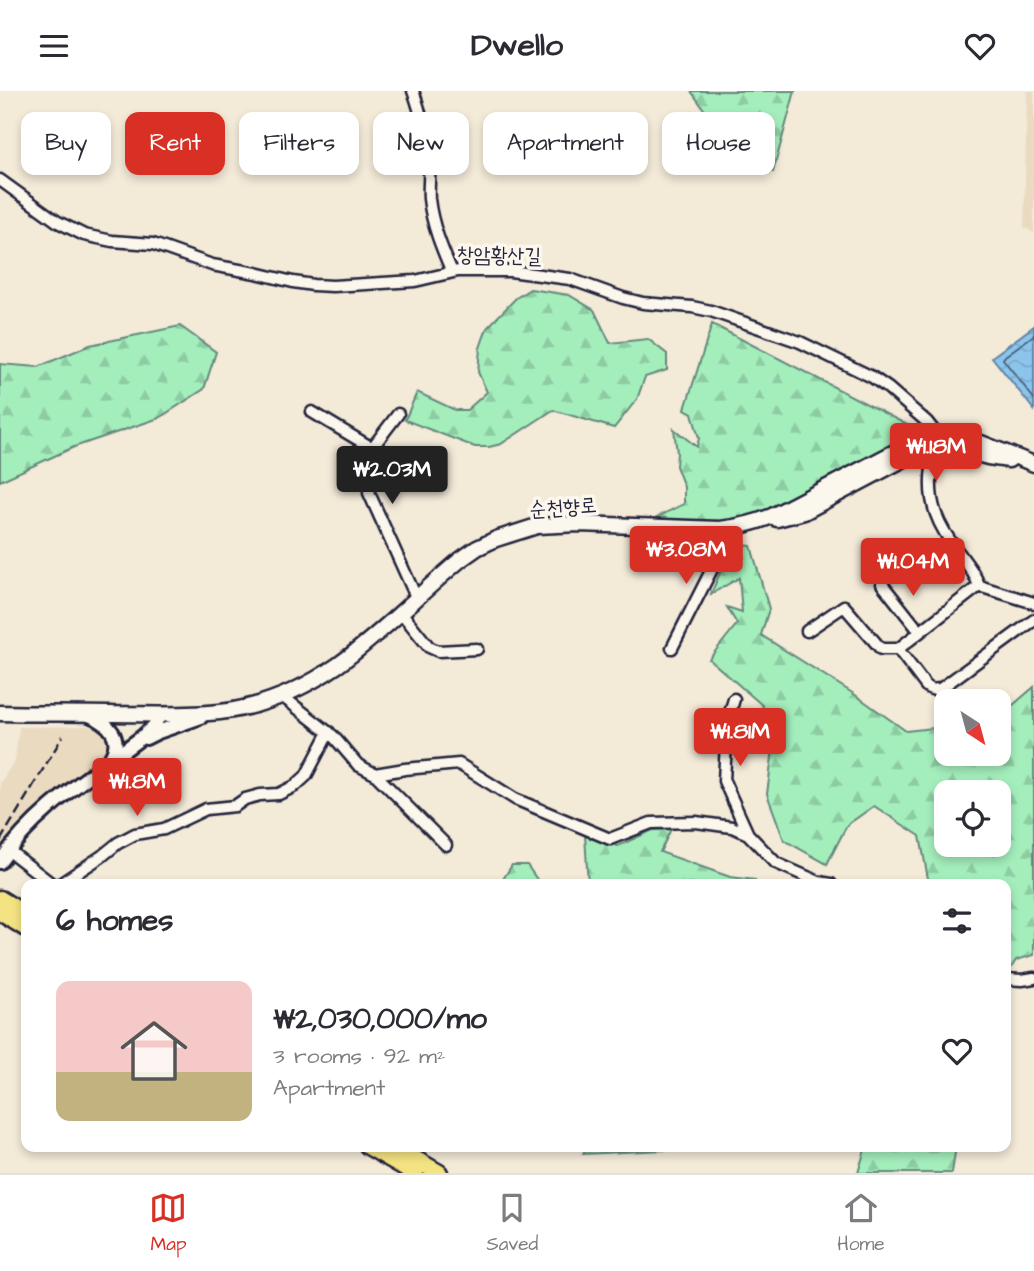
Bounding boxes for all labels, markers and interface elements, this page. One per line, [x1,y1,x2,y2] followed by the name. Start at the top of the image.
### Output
[471,23,563,68] text: Dwello
[35,27,73,65] icon: menu
[961,27,999,65] icon: heart
[21,112,111,175] chip: Buy
[125,112,225,175] chip: Rent
[239,112,359,175] chip: Filters
[373,112,469,175] chip: New
[483,112,648,175] chip: Apartment
[662,112,775,175] chip: House
[456,240,542,271] street label: 창암황산길
[879,423,993,483] pin: ₩1.18M
[906,430,966,462] text: ₩1.18M
[335,447,449,506] pin: ₩2.03M
[353,453,431,485] text: ₩2.03M
[528,491,598,524] street label: 순천향로
[629,526,743,586] pin: ₩3.08M
[646,533,726,565] text: ₩3.08M
[856,539,970,598] pin: ₩1.04M
[877,545,949,577] text: ₩1.04M
[934,689,1012,767] north arrow
[934,689,1011,857] map controls
[683,709,797,768] pin: ₩1.81M
[710,715,770,747] text: ₩1.81M
[88,759,186,818] pin: ₩1.8M
[108,765,166,797] text: ₩1.8M
[934,780,1011,857] button: locate
[56,900,173,942] text: 6 homes
[938,902,976,940] icon: filters
[273,998,487,1040] text: ₩2,030,000/mo
[112,1009,196,1093] icon: home
[938,1032,976,1070] icon: heart
[273,1040,446,1072] text: 3 rooms · 92 m²
[273,1072,385,1104] text: Apartment
[149,1189,187,1258] tab: Map
[486,1189,538,1258] tab: Saved
[837,1189,884,1258] tab: Home

